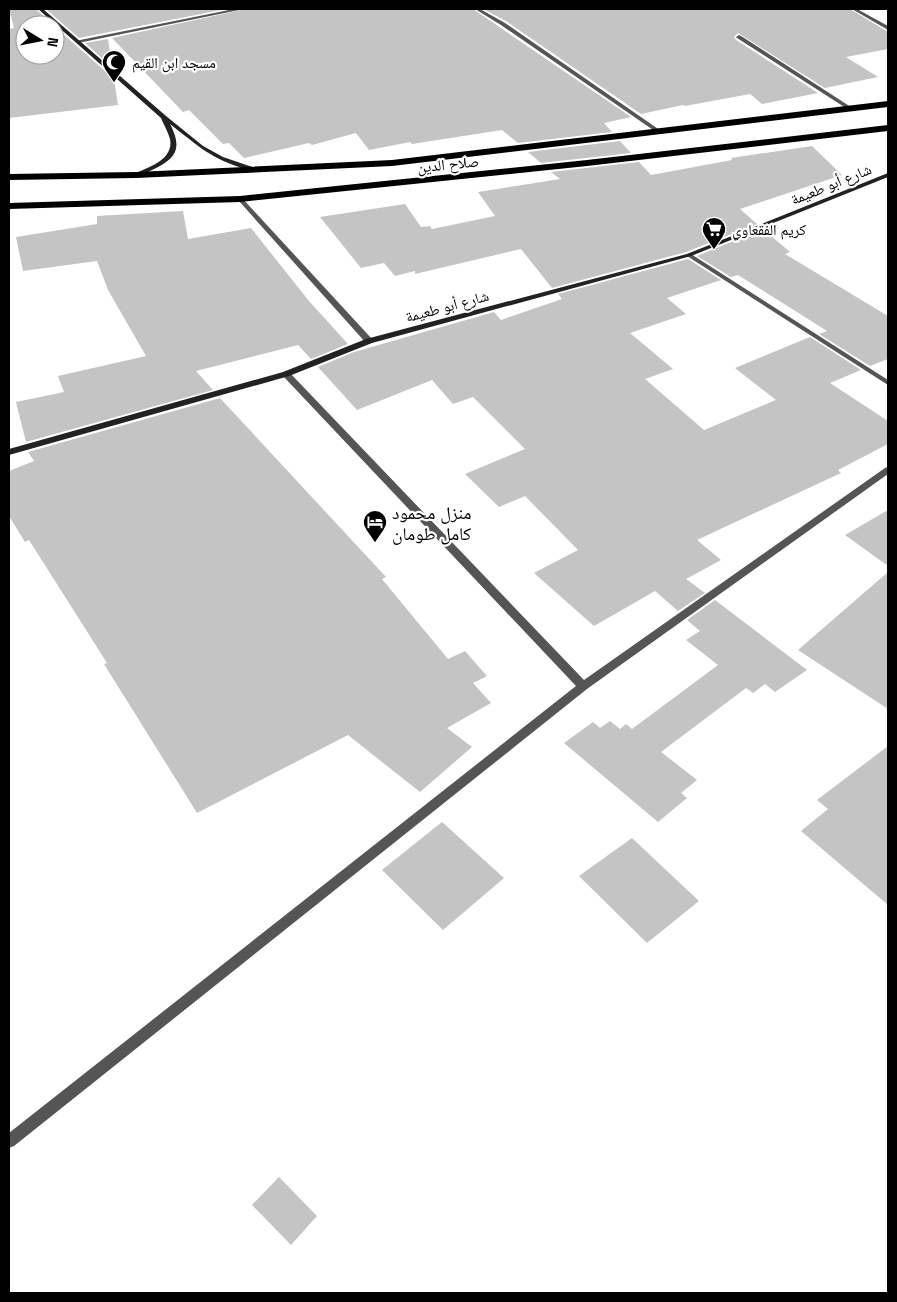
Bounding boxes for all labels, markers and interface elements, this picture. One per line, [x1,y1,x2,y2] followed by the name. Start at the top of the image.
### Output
[15,15,65,65] north arrow
[43,36,62,48] text: N
[101,49,127,83] mosque icon: مسجد ابن القيم
[132,53,216,73] place label: مسجد ابن القيم
[416,151,480,178] street label: صلاح الدين
[788,159,875,210] street label: شارع أبو طعيمة
[701,216,727,250] supermarket icon: كريم الفقعاوي
[732,220,806,241] place label: كريم الفقعاوي
[403,286,491,327] street label: شارع أبو طعيمة
[392,501,472,545] place label: منزل محمود كامل طومان
[362,509,388,543] hotel icon: منزل محمود كامل طومان

